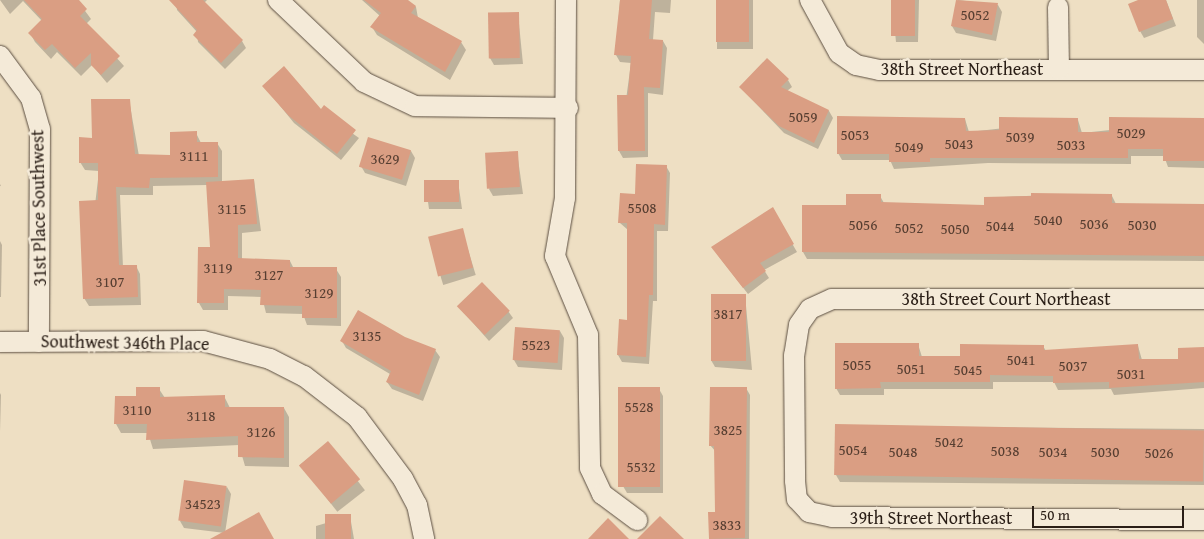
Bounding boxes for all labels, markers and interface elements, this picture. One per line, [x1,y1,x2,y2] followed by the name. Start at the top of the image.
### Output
[961,6,989,24] house number: 5052
[881,58,1043,80] street label: 38th Street Northeast
[789,108,817,126] house number: 5059
[1117,124,1145,142] house number: 5029
[841,126,869,144] house number: 5053
[1006,128,1034,146] house number: 5039
[27,129,51,287] street label: 31st Place Southwest
[945,135,973,153] house number: 5043
[1057,136,1085,154] house number: 5033
[895,138,923,156] house number: 5049
[180,147,208,165] house number: 3111
[371,150,399,168] house number: 3629
[628,199,656,217] house number: 5508
[218,200,246,218] house number: 3115
[1034,211,1062,229] house number: 5040
[1080,215,1108,233] house number: 5036
[849,216,877,234] house number: 5056
[1128,216,1156,234] house number: 5030
[986,217,1014,235] house number: 5044
[895,219,923,237] house number: 5052
[941,220,969,238] house number: 5050
[204,259,232,277] house number: 3119
[255,266,283,284] house number: 3127
[96,273,124,291] house number: 3107
[305,284,333,302] house number: 3129
[902,288,1110,310] street label: 38th Street Court Northeast
[714,305,742,323] house number: 3817
[353,327,381,345] house number: 3135
[41,331,209,355] street label: Southwest 346th Place
[522,336,550,354] house number: 5523
[1007,351,1035,369] house number: 5041
[843,356,871,374] house number: 5055
[1059,357,1087,375] house number: 5037
[897,360,925,378] house number: 5051
[954,361,982,379] house number: 5045
[1117,365,1145,383] house number: 5031
[625,398,653,416] house number: 5528
[123,401,151,419] house number: 3110
[187,407,215,425] house number: 3118
[714,421,742,439] house number: 3825
[247,423,275,441] house number: 3126
[935,433,963,451] house number: 5042
[839,441,867,459] house number: 5054
[991,442,1019,460] house number: 5038
[889,443,917,461] house number: 5048
[1039,443,1067,461] house number: 5034
[1091,443,1119,461] house number: 5030
[1145,444,1173,462] house number: 5026
[627,458,655,476] house number: 5532
[185,495,221,513] house number: 34523
[1034,496,1186,528] scale bar
[1040,504,1070,525] text: 50 m
[850,507,1012,529] street label: 39th Street Northeast
[713,516,741,534] house number: 3833

